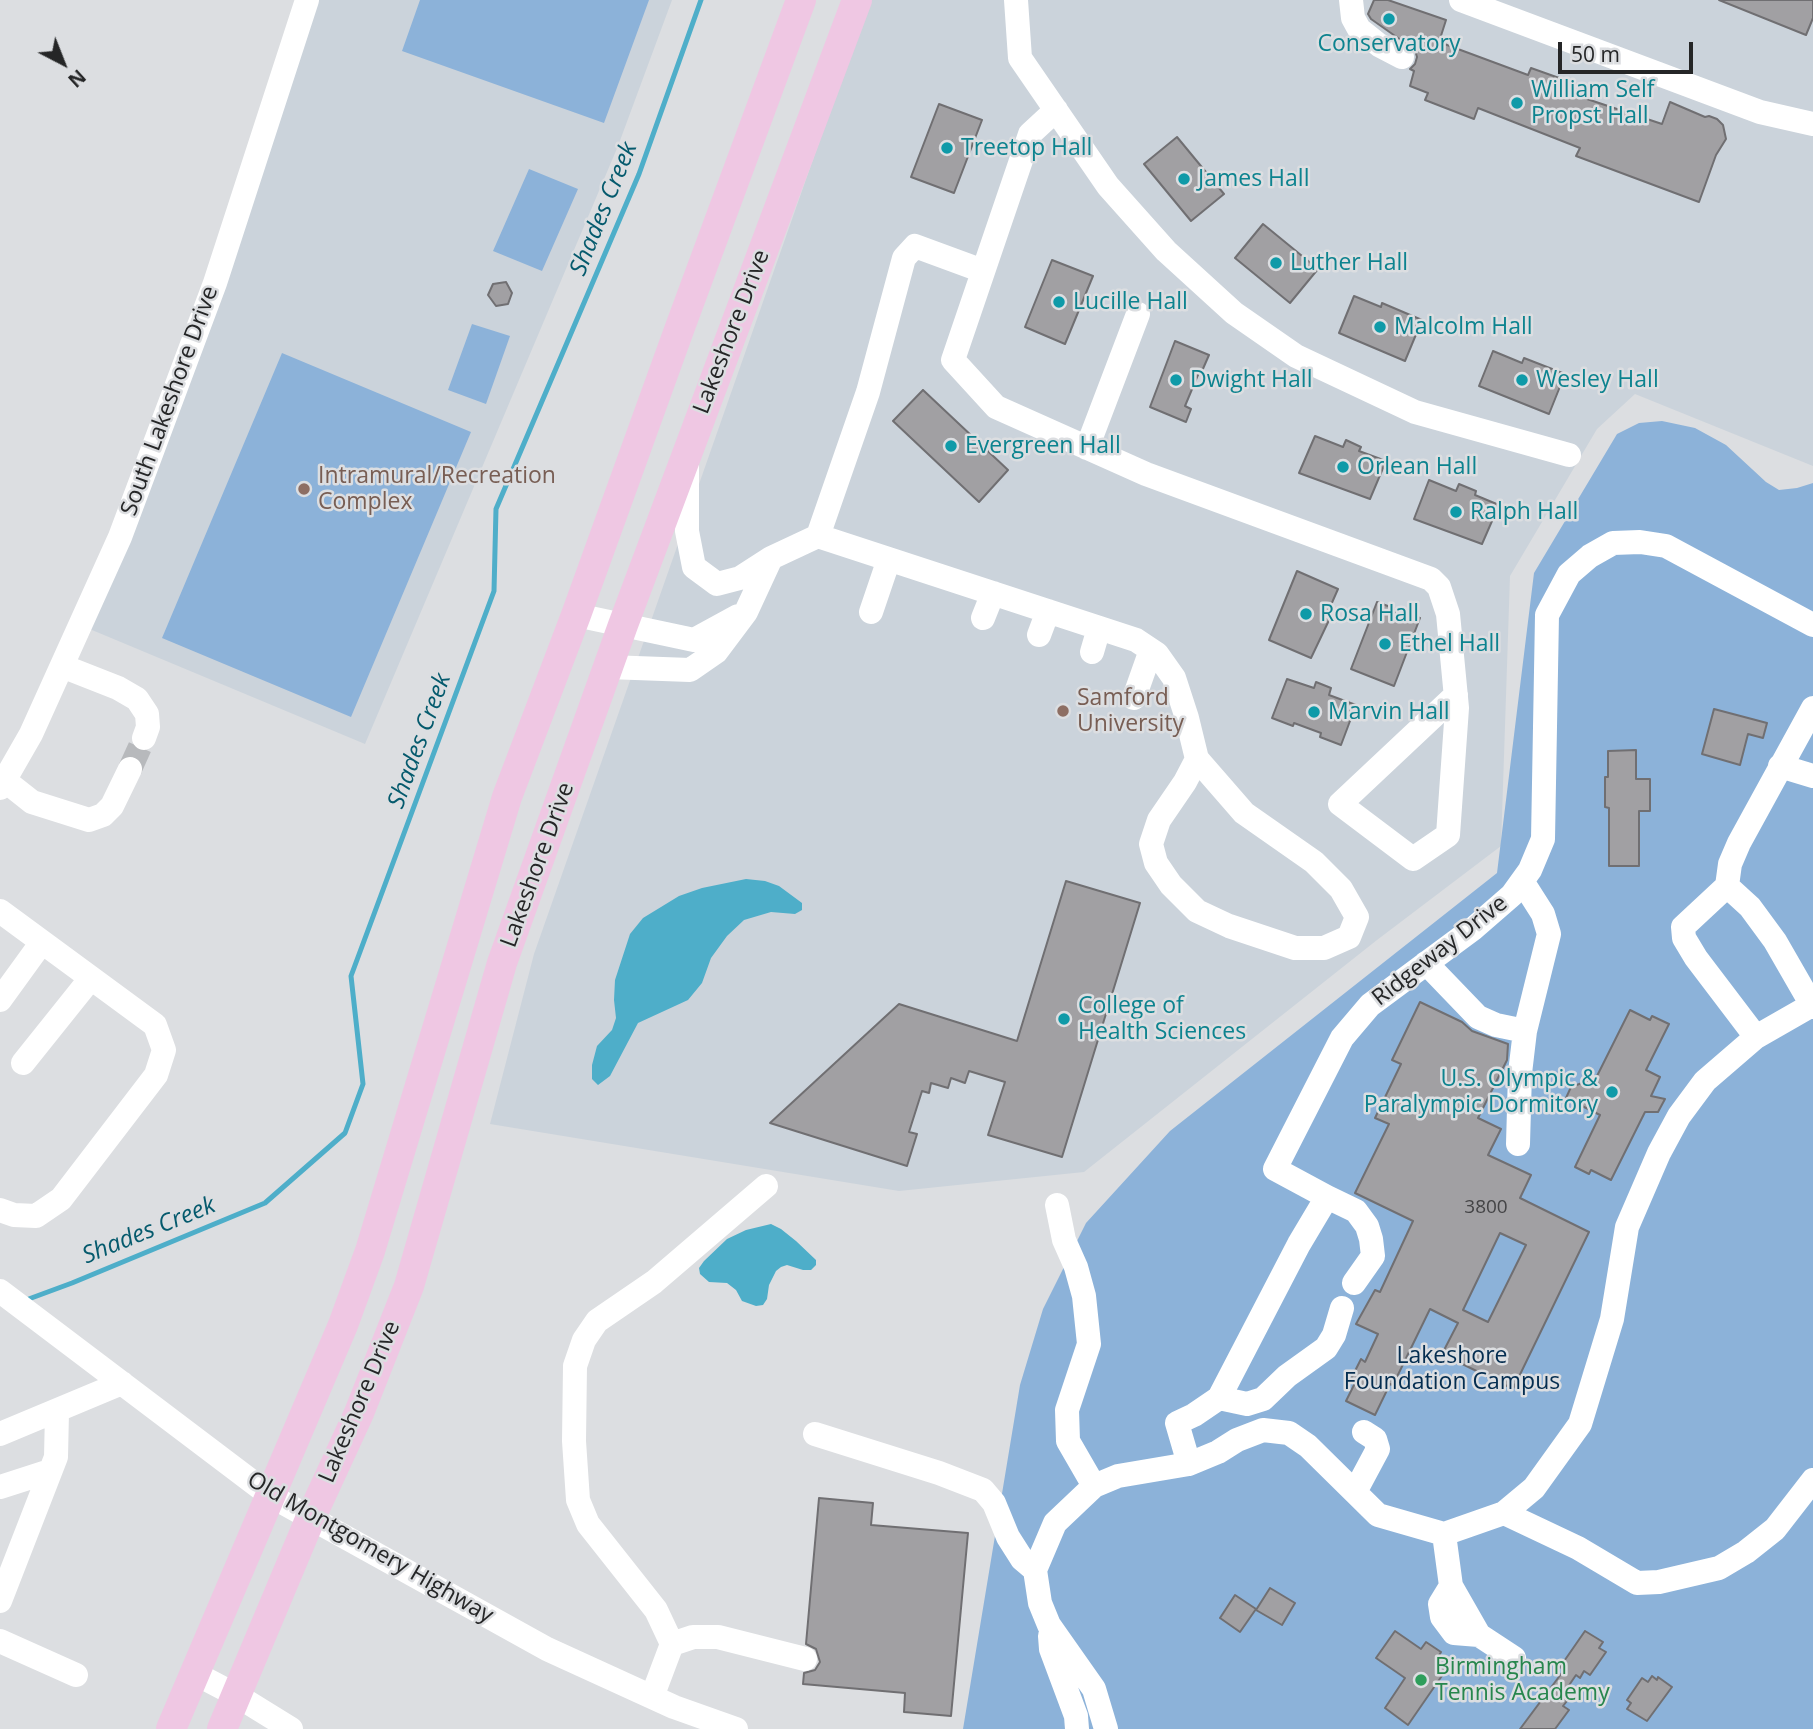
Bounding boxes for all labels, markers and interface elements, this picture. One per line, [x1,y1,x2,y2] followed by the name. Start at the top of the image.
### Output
[1381,11,1397,27] marker: Conservatory
[28,28,98,98] north arrow
[1561,28,1696,72] scale bar
[1318,30,1460,58] place label: Conservatory
[1571,40,1620,68] text: 50 m
[63,64,91,93] text: N
[1531,76,1655,130] place label: William Self Propst Hall
[1509,95,1525,111] marker: William Self Propst Hall
[961,134,1092,162] place label: Treetop Hall
[564,138,644,280] water label: Shades Creek
[939,140,955,156] marker: Treetop Hall
[1198,165,1309,193] place label: James Hall
[1176,171,1192,187] marker: James Hall
[688,246,776,418] street label: Lakeshore Drive
[1290,249,1408,277] place label: Luther Hall
[1268,255,1284,271] marker: Luther Hall
[116,283,224,519] street label: South Lakeshore Drive
[1073,288,1188,316] place label: Lucille Hall
[1051,294,1067,310] marker: Lucille Hall
[1394,313,1533,341] place label: Malcolm Hall
[1372,319,1388,335] marker: Malcolm Hall
[1190,366,1312,394] place label: Dwight Hall
[1536,366,1659,394] place label: Wesley Hall
[1168,372,1184,388] marker: Dwight Hall
[1514,372,1530,388] marker: Wesley Hall
[965,432,1121,460] place label: Evergreen Hall
[943,438,959,454] marker: Evergreen Hall
[1357,453,1477,481] place label: Orlean Hall
[1335,459,1351,475] marker: Orlean Hall
[318,462,556,516] place label: Intramural/Recreation Complex
[296,481,312,497] marker: Intramural/Recreation Complex
[1470,498,1578,526] place label: Ralph Hall
[1448,504,1464,520] marker: Ralph Hall
[1320,600,1419,628] place label: Rosa Hall
[1298,606,1314,622] marker: Rosa Hall
[1399,630,1500,658] place label: Ethel Hall
[1377,636,1393,652] marker: Ethel Hall
[382,670,458,812] water label: Shades Creek
[1077,684,1184,738] place label: Samford University
[1328,698,1450,726] place label: Marvin Hall
[1055,703,1071,719] marker: Samford University
[1306,704,1322,720] marker: Marvin Hall
[495,779,581,951] street label: Lakeshore Drive
[1367,890,1513,1012] street label: Ridgeway Drive
[1078,992,1246,1046] place label: College of Health Sciences
[1056,1011,1072,1027] marker: College of Health Sciences
[1364,1065,1598,1119] place label: U.S. Olympic & Paralympic Dormitory
[1604,1084,1620,1100] marker: U.S. Olympic & Paralympic Dormitory
[78,1191,220,1271] water label: Shades Creek
[1464,1197,1508,1219] house number: 3800
[313,1317,407,1487] street label: Lakeshore Drive
[1344,1342,1560,1396] park label: Lakeshore Foundation Campus
[242,1466,498,1630] street label: Old Montgomery Highway
[1435,1653,1610,1707] place label: Birmingham Tennis Academy
[1413,1672,1429,1688] marker: Birmingham Tennis Academy

